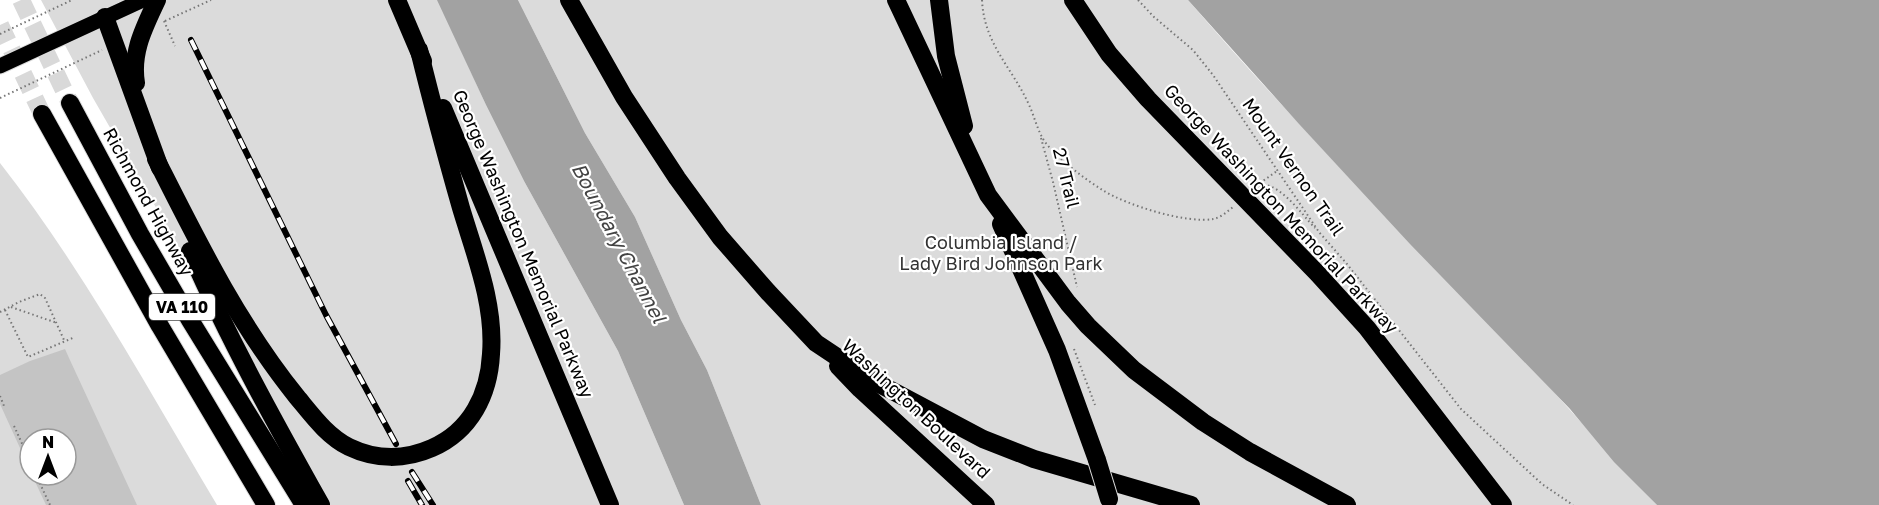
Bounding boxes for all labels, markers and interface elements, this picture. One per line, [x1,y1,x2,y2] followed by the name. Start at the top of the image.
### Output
[1160,79,1403,338] street label: George Washington Memorial Parkway
[449,86,599,401] street label: George Washington Memorial Parkway
[1238,93,1350,240] street label: Mount Vernon Trail
[99,124,199,279] street label: Richmond Highway
[1049,145,1085,211] street label: 27 Trail
[567,158,672,328] water label: Boundary Channel
[899,231,1103,274] park label: Columbia Island / Lady Bird Johnson Park
[149,294,215,320] road number: VA 110
[838,334,995,483] street label: Washington Boulevard
[18,427,78,487] north arrow
[42,432,54,452] text: N

